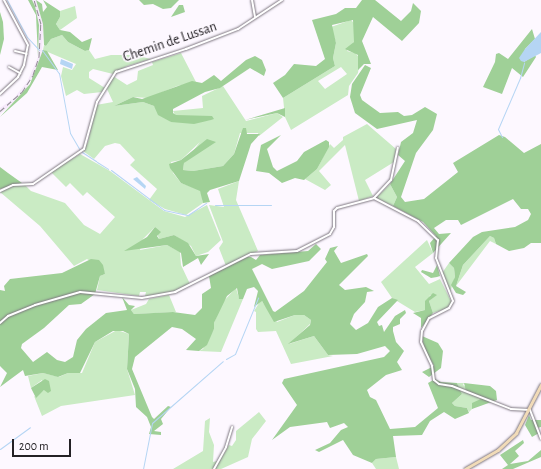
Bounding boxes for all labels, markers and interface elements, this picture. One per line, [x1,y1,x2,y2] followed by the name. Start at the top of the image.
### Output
[121,18,219,66] street label: Chemin de Lussan
[14,431,73,457] scale bar
[19,440,49,452] text: 200 m

